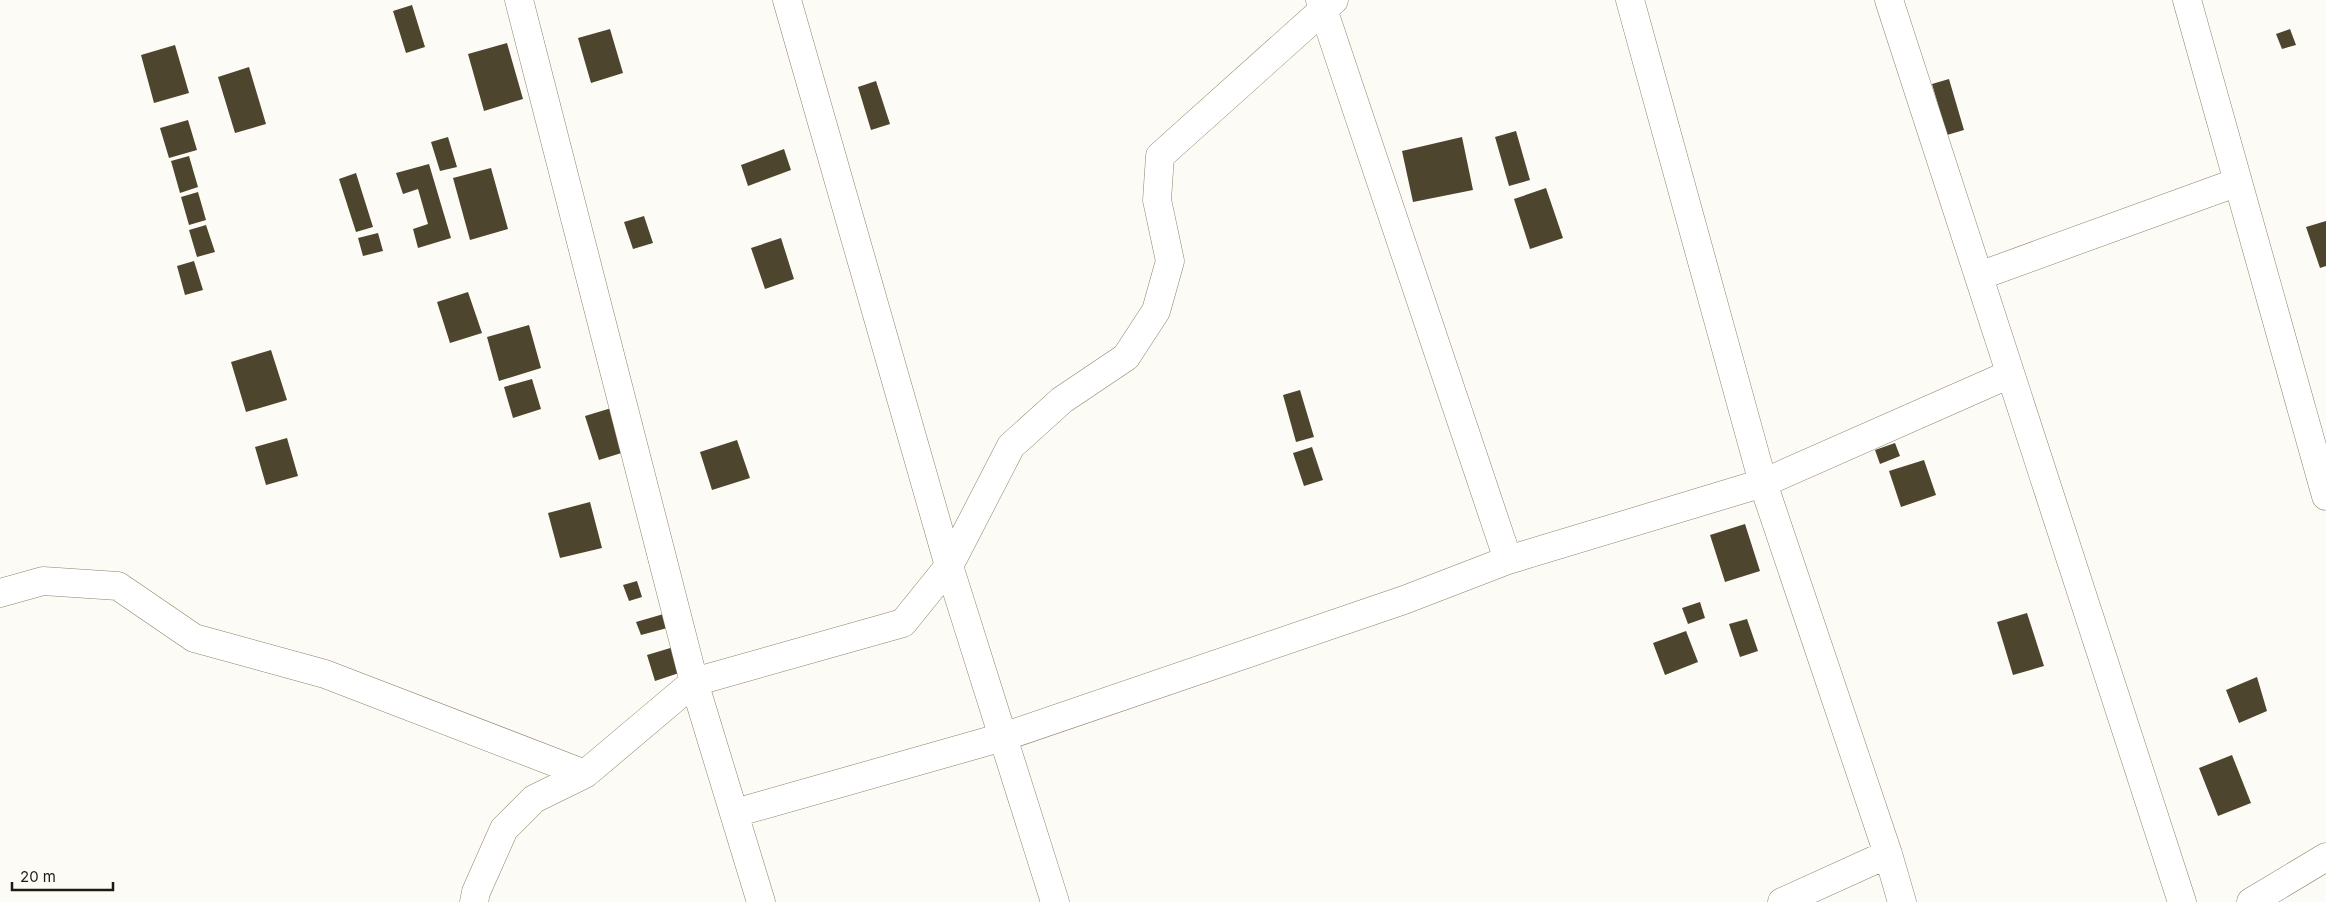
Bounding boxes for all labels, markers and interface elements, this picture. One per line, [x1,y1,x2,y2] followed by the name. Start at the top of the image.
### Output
[12,860,114,892] scale bar
[20,867,56,886] text: 20 m

